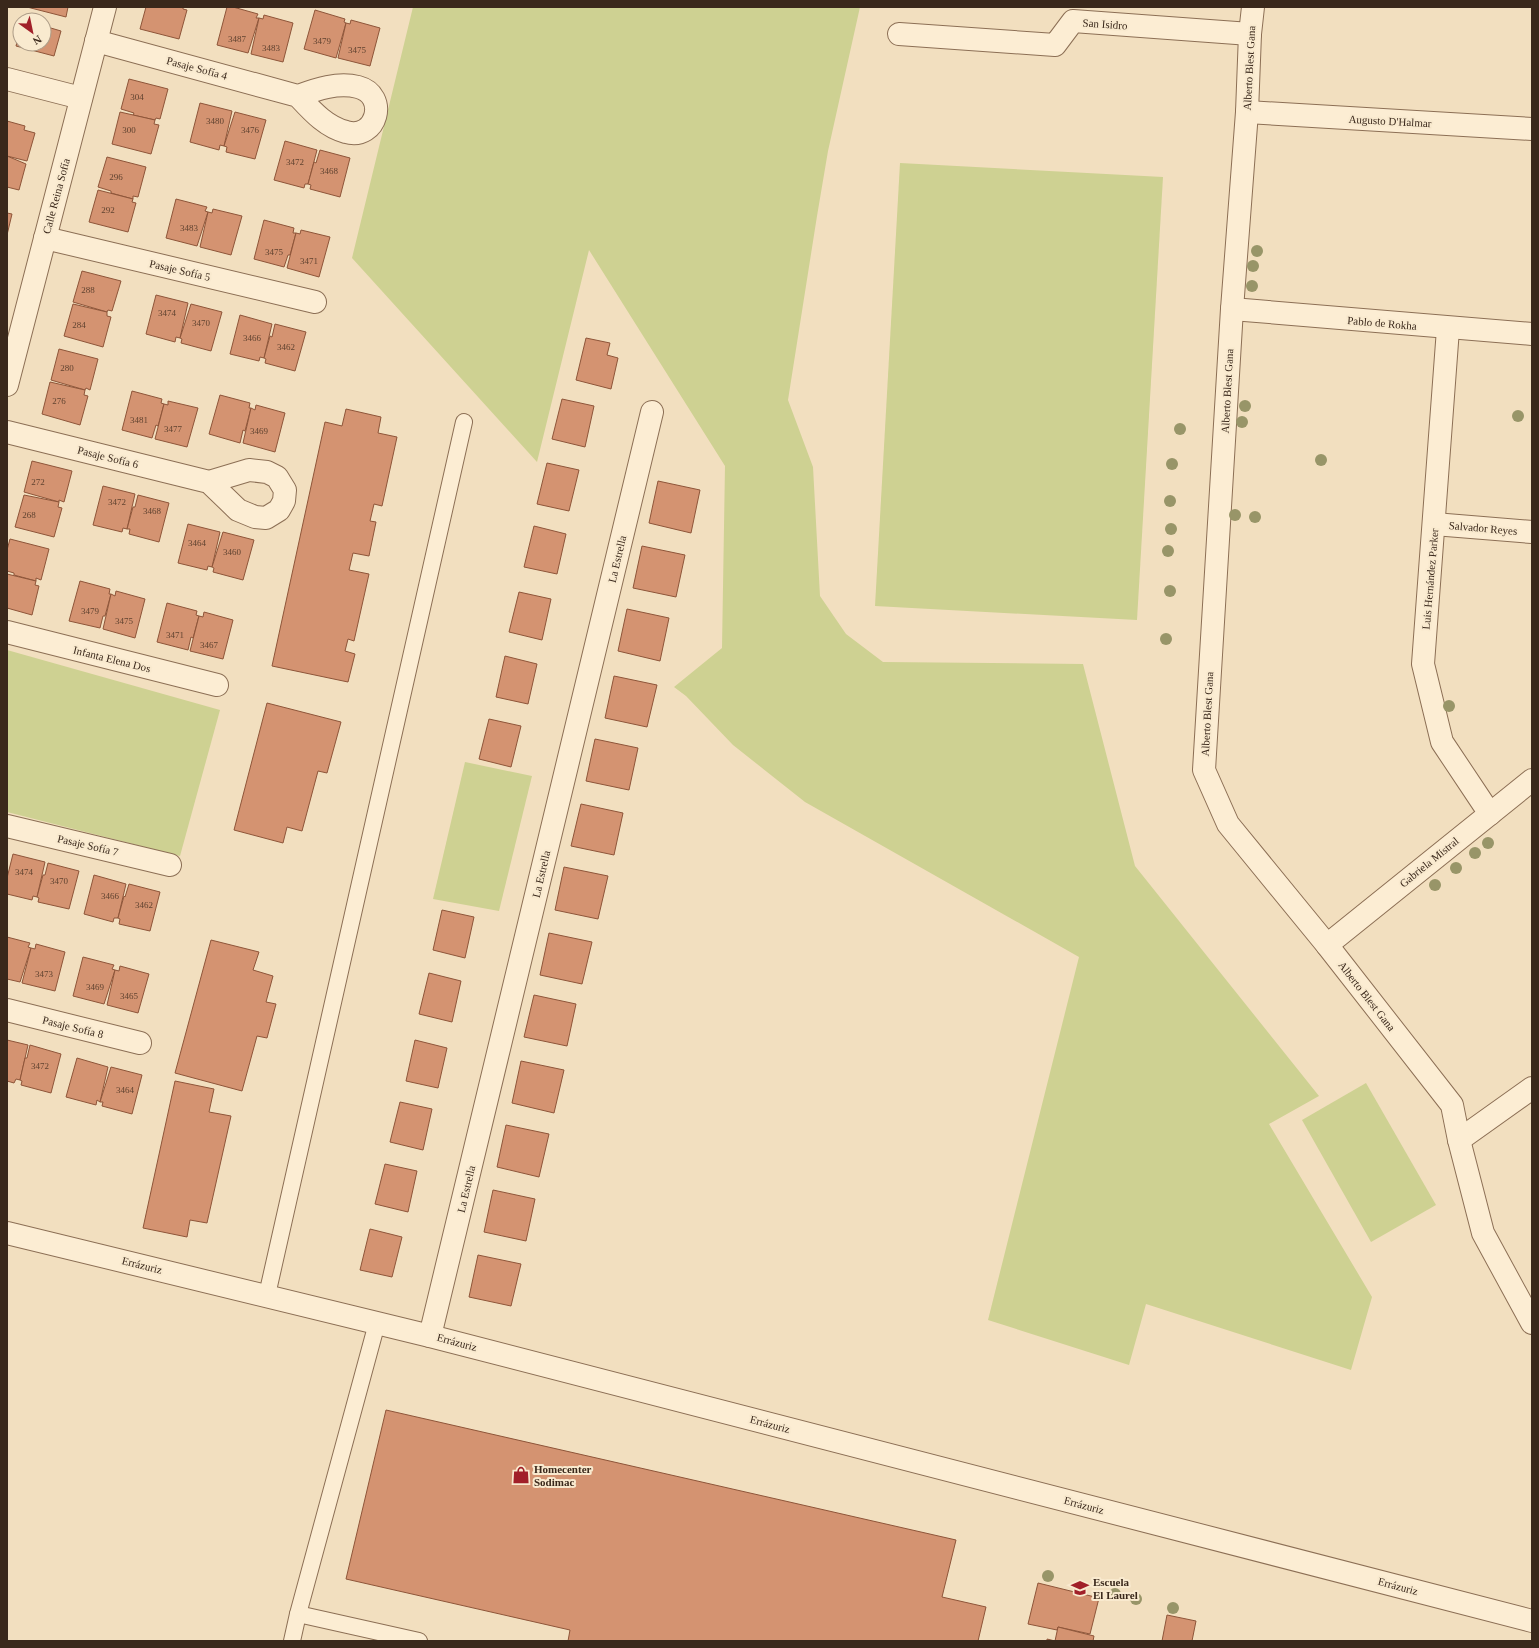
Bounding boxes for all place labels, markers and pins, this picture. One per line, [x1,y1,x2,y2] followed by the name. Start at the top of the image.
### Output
[534,1463,592,1488] place label: Homecenter Sodimac
[511,1465,531,1485] shop icon: Homecenter Sodimac
[1093,1576,1138,1601] place label: Escuela El Laurel
[1070,1578,1090,1598] school or university icon: Escuela El Laurel

